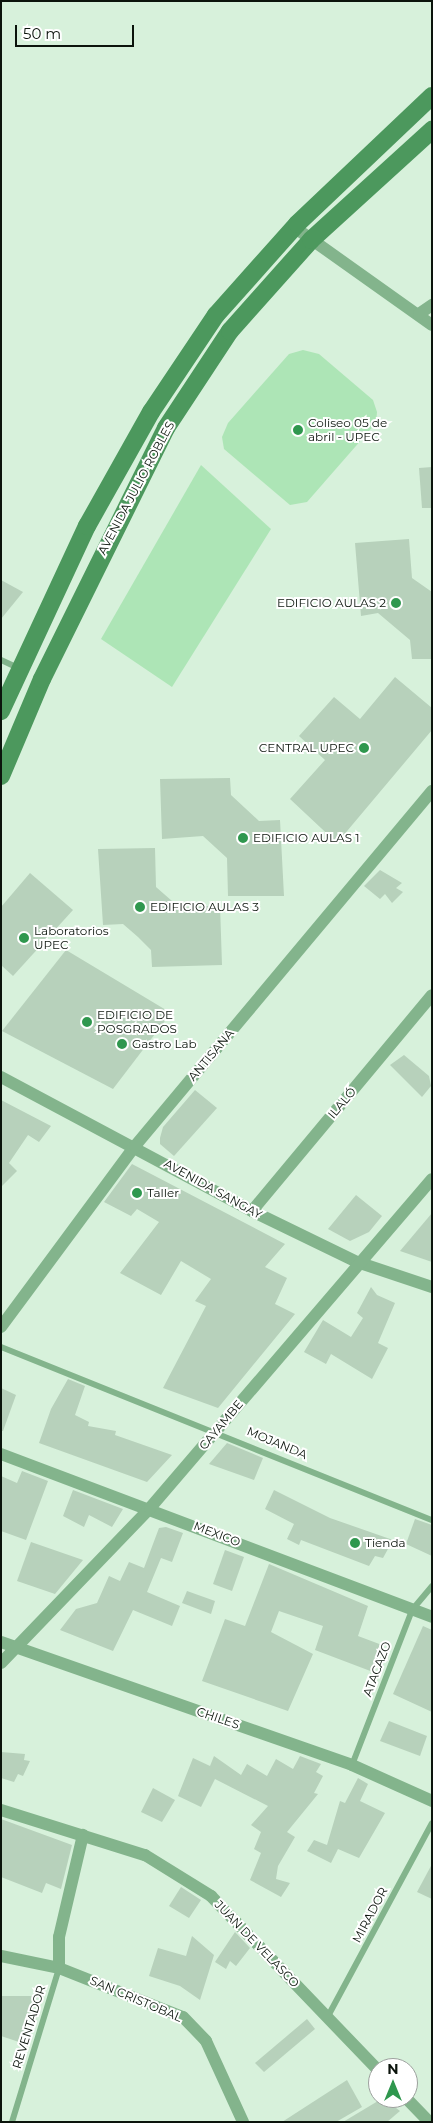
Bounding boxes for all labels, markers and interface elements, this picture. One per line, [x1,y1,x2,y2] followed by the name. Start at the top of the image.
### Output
[18,15,136,47] scale bar
[23,24,61,43] text: 50 m
[308,416,387,444] place label: Coliseo 05 de abril - UPEC
[95,419,177,557] street label: AVENIDA JULIO ROBLES
[292,424,304,436] marker: Coliseo 05 de abril - UPEC
[277,596,386,610] place label: EDIFICIO AULAS 2
[390,597,402,609] marker: EDIFICIO AULAS 2
[259,741,354,755] place label: CENTRAL UPEC
[358,742,370,754] marker: CENTRAL UPEC
[253,831,360,845] place label: EDIFICIO AULAS 1
[237,832,249,844] marker: EDIFICIO AULAS 1
[150,900,259,914] place label: EDIFICIO AULAS 3
[134,901,146,913] marker: EDIFICIO AULAS 3
[34,924,109,952] place label: Laboratorios UPEC
[18,932,30,944] marker: Laboratorios UPEC
[97,1008,177,1036] place label: EDIFICIO DE POSGRADOS
[81,1016,93,1028] marker: EDIFICIO DE POSGRADOS
[185,1026,237,1084] street label: ANTISANA
[132,1037,197,1051] place label: Gastro Lab
[116,1038,128,1050] marker: Gastro Lab
[325,1084,359,1122] street label: ILALÓ
[161,1156,265,1222] street label: AVENIDA SANGAY
[147,1186,179,1200] place label: Taller
[131,1187,143,1199] marker: Taller
[196,1397,246,1453] street label: CAYAMBE
[245,1424,309,1462] street label: MOJANDA
[192,1519,242,1549] street label: MEXICO
[365,1536,406,1550] place label: Tienda
[349,1537,361,1549] marker: Tienda
[360,1639,394,1699] street label: ATACAZO
[195,1704,241,1732] street label: CHILES
[349,1885,391,1945] street label: MIRADOR
[212,1898,302,1990] street label: JUAN DE VELASCO
[88,1973,184,2025] street label: SAN CRISTOBAL
[9,1984,49,2070] street label: REVENTADOR
[368,2058,418,2108] north arrow
[387,2060,399,2078] text: N

